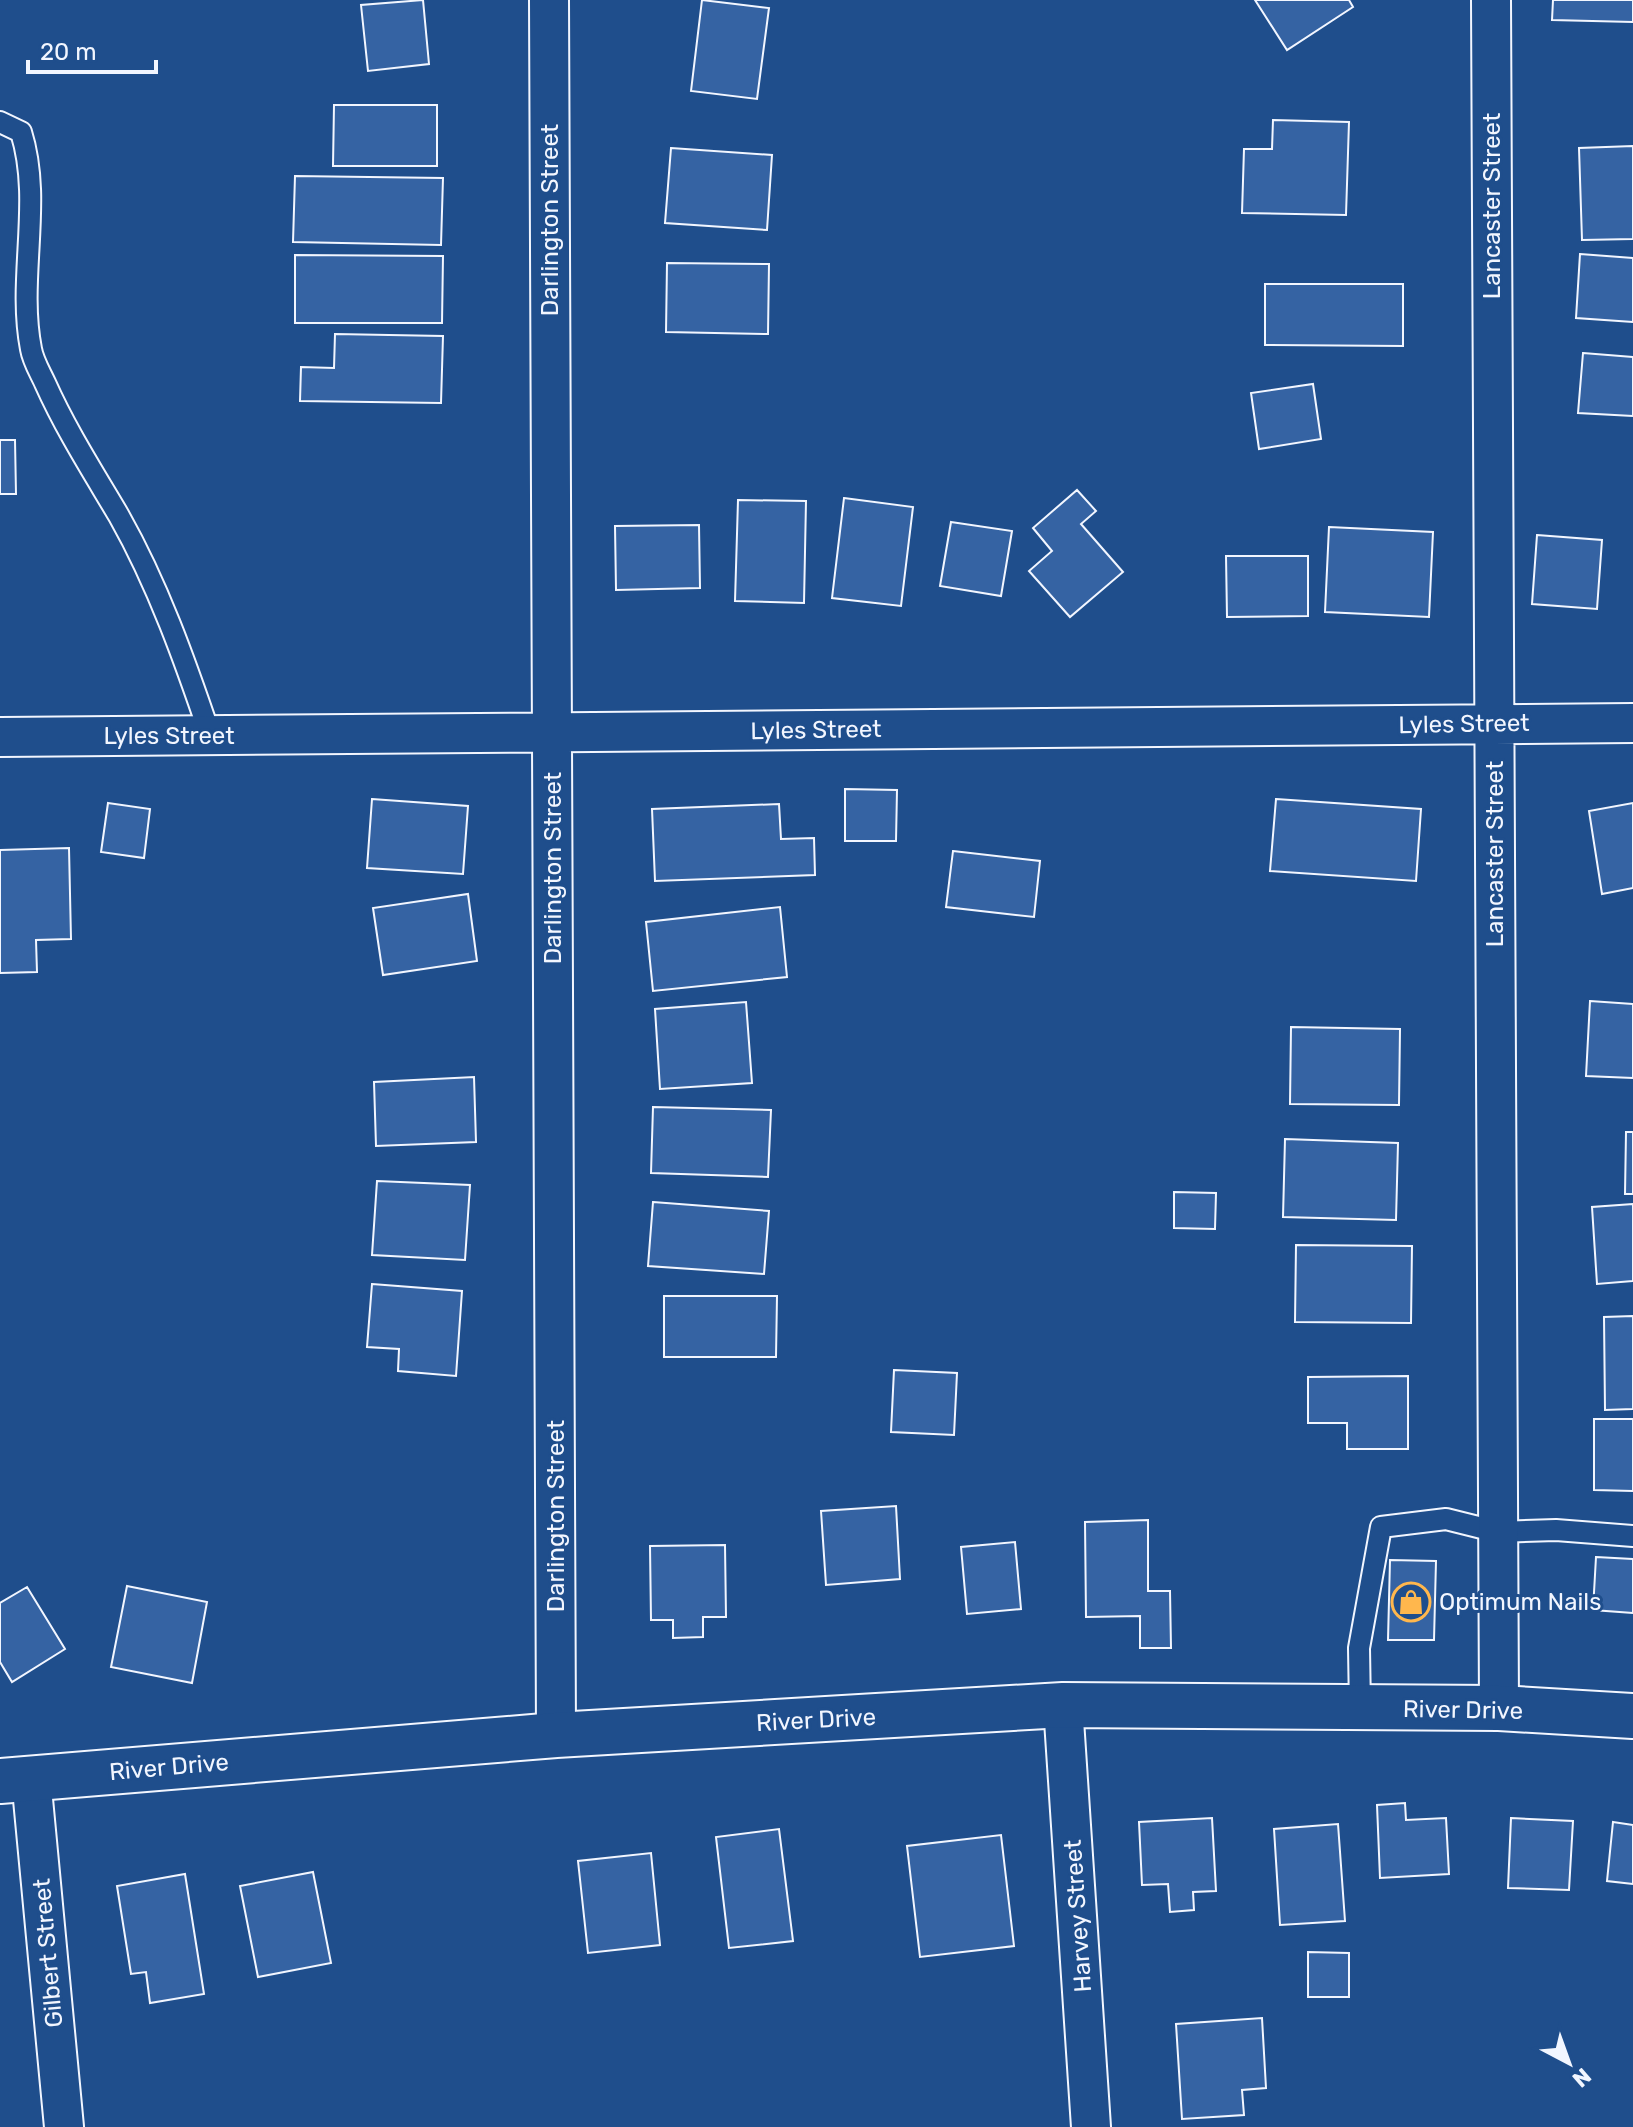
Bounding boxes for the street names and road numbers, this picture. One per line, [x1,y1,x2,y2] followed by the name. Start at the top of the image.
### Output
[1478,113,1506,299] street label: Lancaster Street
[536,124,564,316] street label: Darlington Street
[1398,709,1530,739] street label: Lyles Street
[750,715,882,745] street label: Lyles Street
[103,722,235,750] street label: Lyles Street
[1481,761,1509,947] street label: Lancaster Street
[539,772,567,964] street label: Darlington Street
[542,1420,570,1612] street label: Darlington Street
[1403,1695,1523,1725] street label: River Drive
[755,1703,877,1737] street label: River Drive
[108,1748,230,1786] street label: River Drive
[1059,1839,1097,1993] street label: Harvey Street
[28,1877,68,2029] street label: Gilbert Street

